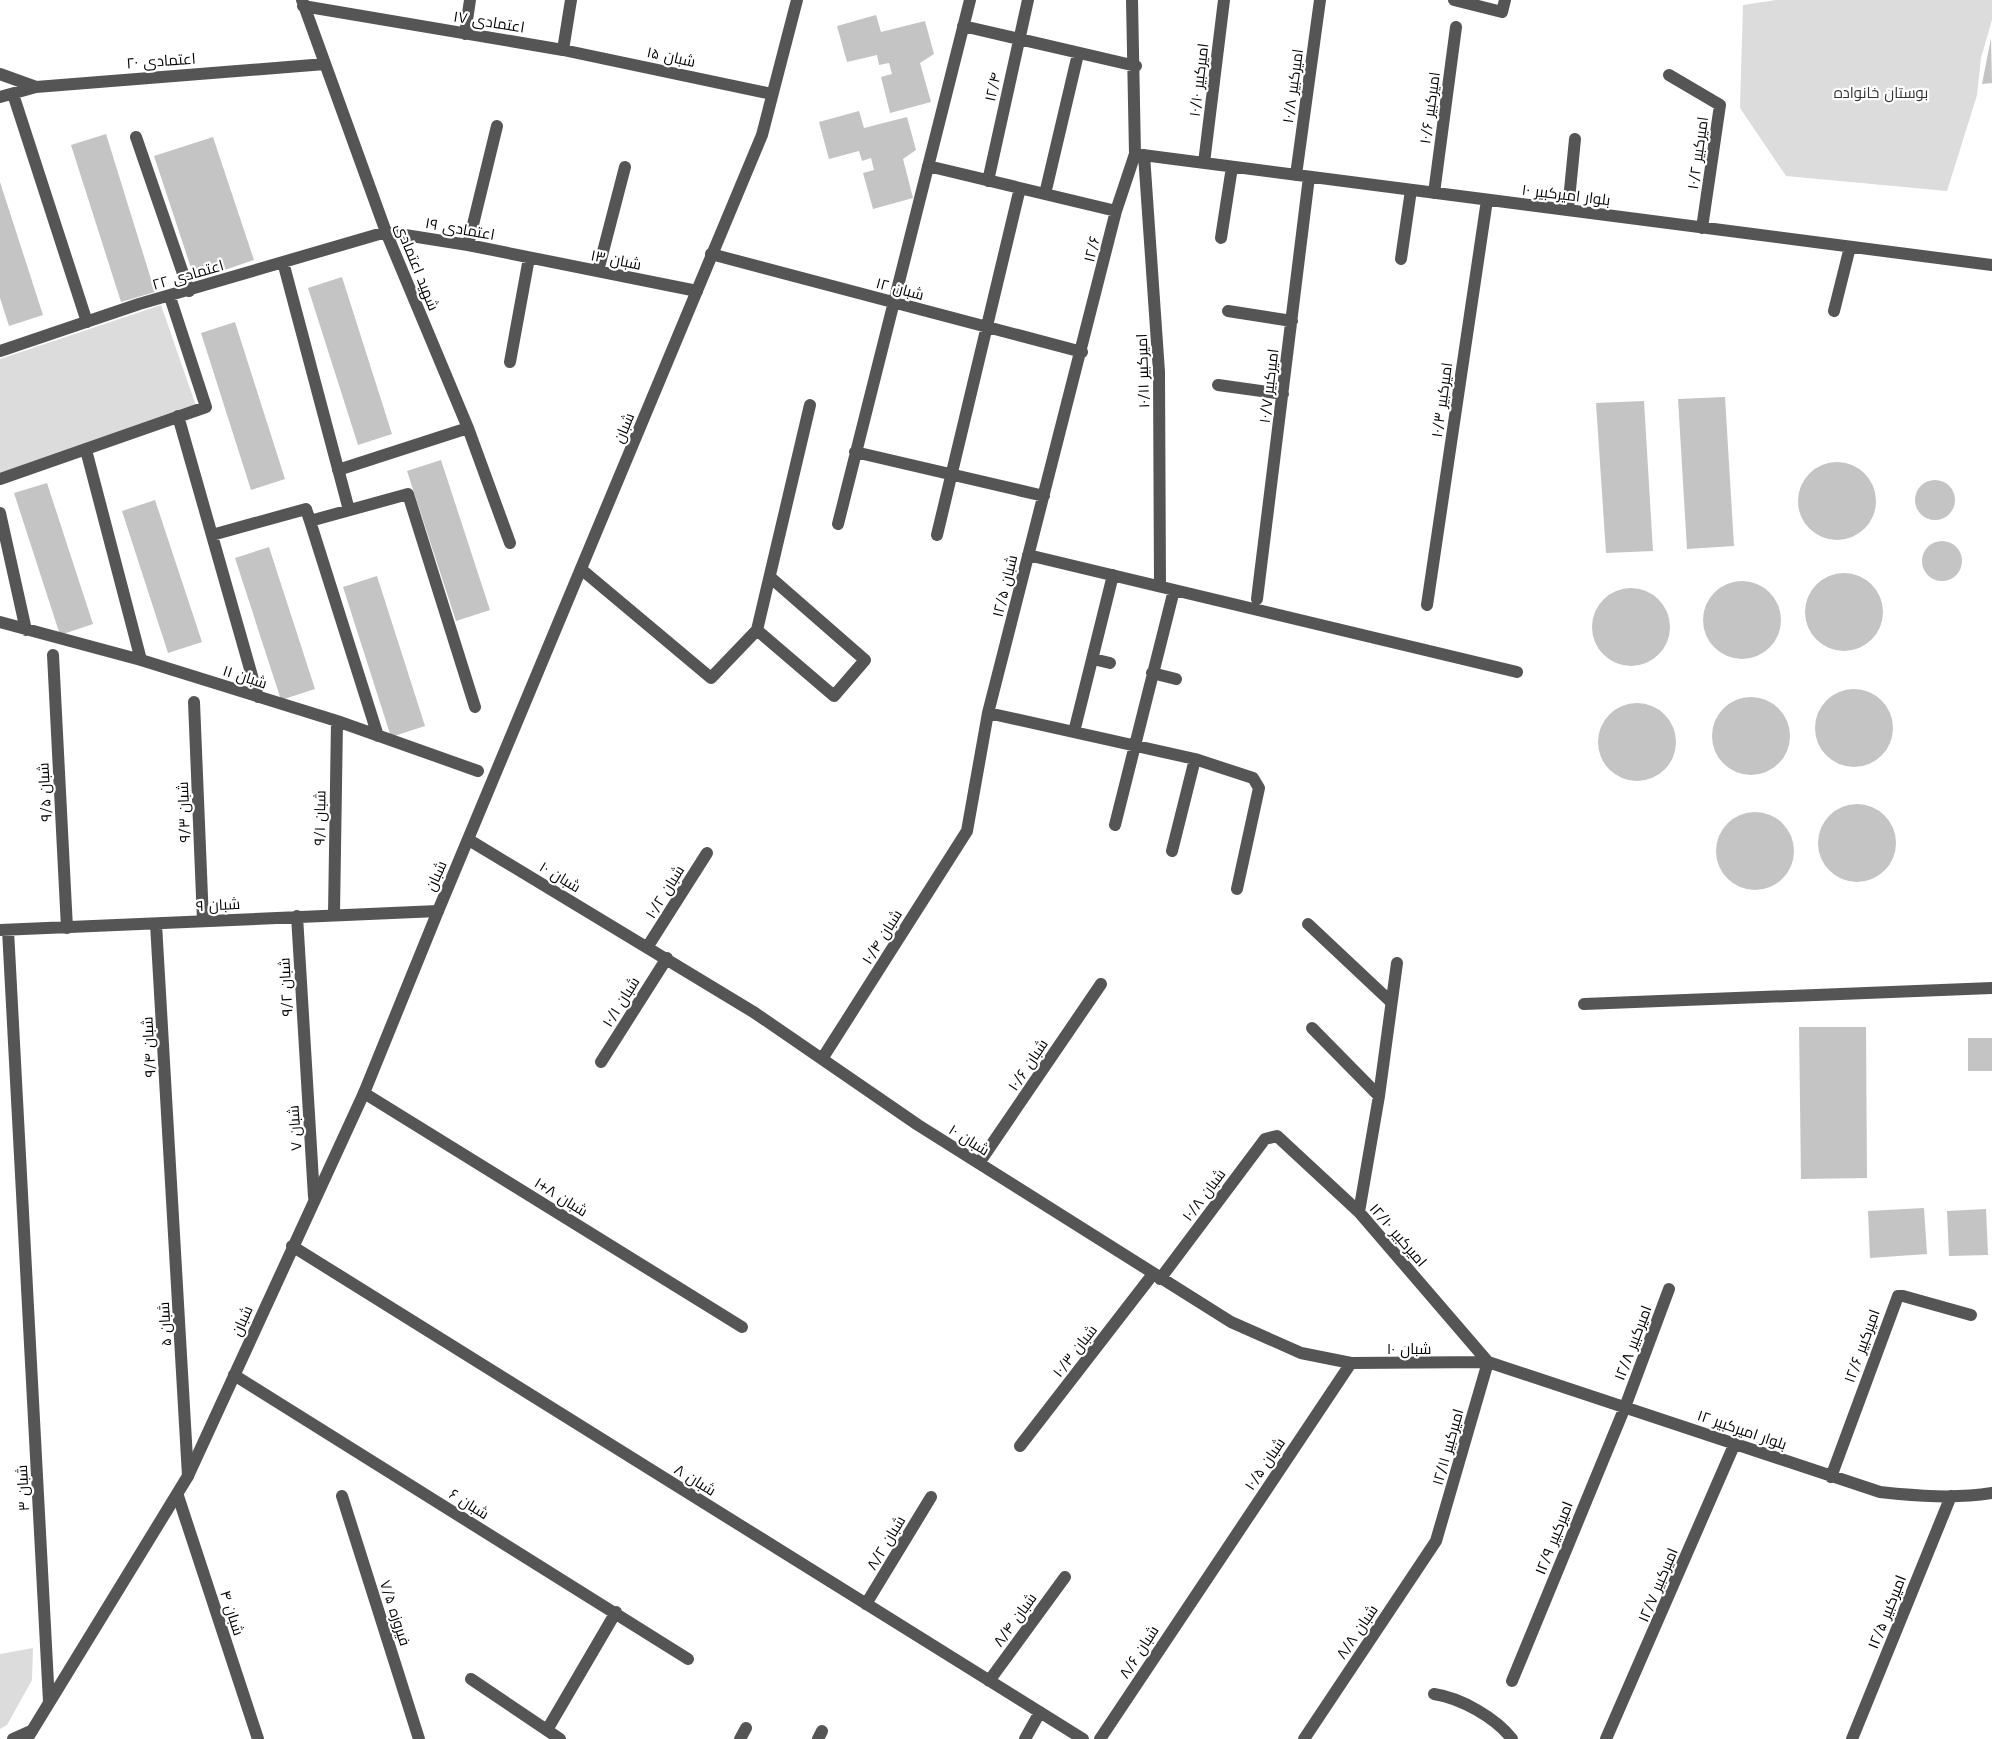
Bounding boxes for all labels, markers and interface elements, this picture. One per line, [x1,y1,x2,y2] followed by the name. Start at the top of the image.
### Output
[452,8,526,37] street label: ۱۷ اعتمادی
[1186,42,1212,118] street label: ۱۰/۱۰ امیرکبیر
[645,43,697,72] street label: ۱۵ شبان
[1279,48,1307,124] street label: ۱۰/۸ امیرکبیر
[126,50,196,73] street label: ۲۰ اعتمادی
[981,71,1005,103] street label: ۱۲/۴
[1416,71,1444,145] street label: ۱۰/۶ امیرکبیر
[1834,84,1928,103] park label: بوستان خانواده
[1684,115,1712,191] street label: ۱۰/۲ امیرکبیر
[1521,181,1611,209] street label: ۱۰ بلوار امیرکبیر
[424,214,496,245] street label: ۱۹ اعتمادی
[390,221,443,314] street label: شهید اعتمادی
[1080,234,1104,264] street label: ۱۲/۶
[589,246,643,275] street label: ۱۳ شبان
[150,256,226,295] street label: ۲۲ اعتمادی
[874,274,926,305] street label: ۱۲ شبان
[1133,333,1153,409] street label: ۱۰/۱۱ امیرکبیر
[1256,348,1282,424] street label: ۱۰/۷ امیرکبیر
[1428,361,1456,439] street label: ۱۰/۳ امیرکبیر
[610,410,639,446] street label: شبان
[989,553,1022,619] street label: ۱۲/۵ شبان
[220,661,269,694] street label: ۱۱ شبان
[34,762,57,822] street label: ۹/۵ شبان
[174,781,195,843] street label: ۹/۳ شبان
[311,790,330,846] street label: ۹/۱ شبان
[421,858,451,894] street label: شبان
[536,858,584,897] street label: ۱۰ شبان
[642,862,689,922] street label: ۱۰/۲ شبان
[195,895,241,916] street label: ۹ شبان
[858,906,907,968] street label: ۱۰/۴ شبان
[275,957,298,1017] street label: ۹/۲ شبان
[599,974,644,1031] street label: ۱۰/۱ شبان
[138,1016,161,1078] street label: ۹/۴ شبان
[1004,1036,1053,1095] street label: ۱۰/۶ شبان
[284,1104,307,1151] street label: ۷ شبان
[945,1121,993,1160] street label: ۱۰ شبان
[1179,1165,1230,1225] street label: ۱۰/۸ شبان
[531,1174,591,1221] street label: ۱+۸ شبان
[1366,1200,1430,1270] street label: ۱۲/۱۰ امیرکبیر
[155,1301,176,1347] street label: ۵ شبان
[227,1303,257,1339] street label: شبان
[1610,1303,1656,1383] street label: ۱۲/۸ امیرکبیر
[1840,1307,1884,1385] street label: ۱۲/۶ امیرکبیر
[1049,1321,1102,1381] street label: ۱۰/۳ شبان
[1387,1340,1431,1359] street label: ۱۰ شبان
[1695,1406,1789,1454] street label: ۱۲ بلوار امیرکبیر
[1428,1407,1468,1487] street label: ۱۲/۱۱ امیرکبیر
[1241,1434,1290,1494] street label: ۱۰/۵ شبان
[670,1460,719,1501] street label: ۸ شبان
[13,1464,34,1512] street label: ۳ شبان
[445,1485,492,1524] street label: ۶ شبان
[1531,1499,1577,1577] street label: ۱۲/۹ امیرکبیر
[863,1513,910,1574] street label: ۸/۲ شبان
[1634,1545,1682,1625] street label: ۱۲/۷ امیرکبیر
[1864,1573,1910,1651] street label: ۱۲/۵ امیرکبیر
[376,1578,414,1648] street label: ۷/۵ فیروزه
[215,1588,248,1638] street label: ۴ شبان
[989,1590,1041,1651] street label: ۸/۴ شبان
[1332,1601,1383,1663] street label: ۸/۸ شبان
[1115,1622,1164,1682] street label: ۸/۶ شبان

